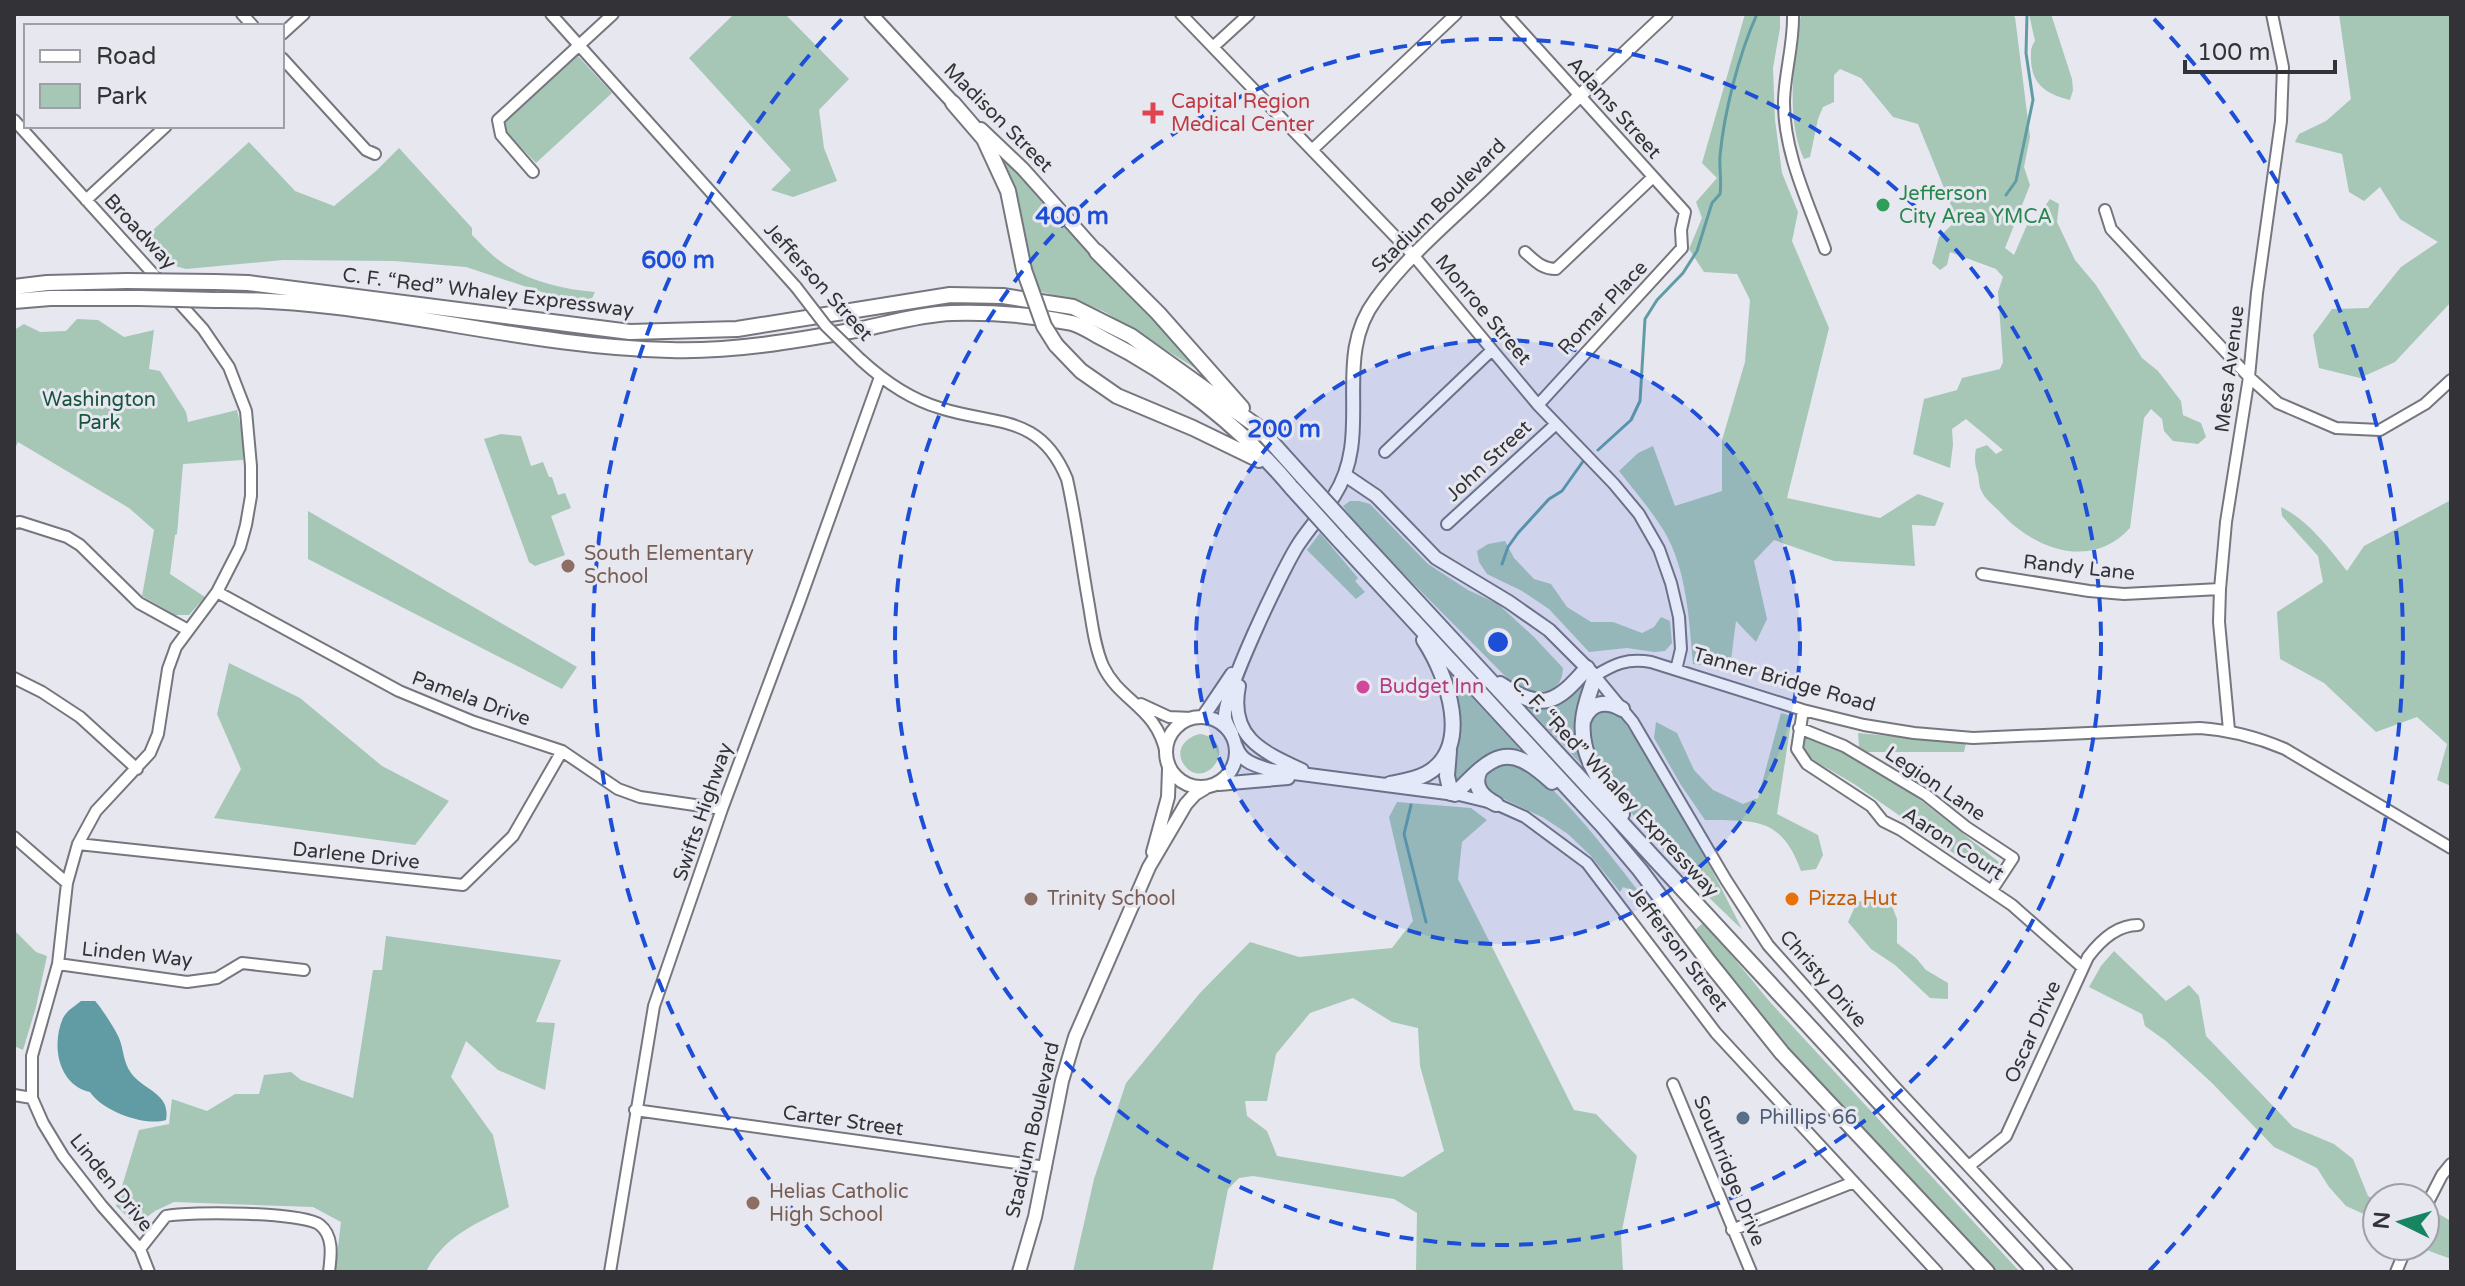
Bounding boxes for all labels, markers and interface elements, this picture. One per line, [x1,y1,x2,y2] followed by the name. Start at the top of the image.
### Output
[24,24,284,128] legend
[2185,24,2335,74] scale bar
[2197,38,2271,67] text: 100 m
[96,42,156,71] text: Road
[1562,52,1666,164] street label: Adams Street
[938,58,1058,178] street label: Madison Street
[96,82,147,111] text: Park
[1171,90,1315,137] place label: Capital Region Medical Center
[1142,102,1164,124] marker: Capital Region Medical Center
[1367,134,1511,278] street label: Stadium Boulevard
[1899,182,2052,229] place label: Jefferson City Area YMCA
[99,189,181,275] street label: Broadway
[1874,196,1892,214] marker: Jefferson City Area YMCA
[1035,202,1109,231] text: 400 m
[759,218,878,346] street label: Jefferson Street
[641,246,715,275] text: 600 m
[1430,250,1536,370] street label: Monroe Street
[1553,256,1653,360] street label: Romar Place
[341,263,635,323] street label: C. F. “Red” Whaley Expressway
[2210,304,2250,434] street label: Mesa Avenue
[42,388,156,435] park label: Washington Park
[1247,415,1321,444] text: 200 m
[1441,415,1537,507] street label: John Street
[584,542,754,589] place label: South Elementary School
[2022,550,2136,586] street label: Randy Lane
[559,557,577,575] marker: South Elementary School
[1484,628,1512,656] centre of rings
[1690,642,1878,718] street label: Tanner Bridge Road
[408,666,534,732] street label: Pamela Drive
[1506,672,1724,903] street label: C. F. “Red” Whaley Expressway
[1379,675,1484,699] place label: Budget Inn
[1354,678,1372,696] marker: Budget Inn
[668,740,738,884] street label: Swifts Highway
[1880,742,1990,826] street label: Legion Lane
[1898,802,2009,886] street label: Aaron Court
[291,837,421,875] street label: Darlene Drive
[1623,882,1733,1017] street label: Jefferson Street
[1047,887,1176,911] place label: Trinity School
[1808,887,1898,911] place label: Pizza Hut
[1022,890,1040,908] marker: Trinity School
[1783,890,1801,908] marker: Pizza Hut
[1774,925,1872,1033] street label: Christy Drive
[80,937,194,973] street label: Linden Way
[2000,977,2066,1087] street label: Oscar Drive
[1001,1040,1065,1220] street label: Stadium Boulevard
[1688,1092,1770,1250] street label: Southridge Drive
[781,1101,905,1141] street label: Carter Street
[1759,1106,1857,1130] place label: Phillips 66
[1734,1109,1752,1127] marker: Phillips 66
[64,1129,158,1237] street label: Linden Drive
[769,1180,909,1227] place label: Helias Catholic High School
[2361,1182,2441,1262] north arrow
[744,1194,762,1212] marker: Helias Catholic High School
[2368,1210,2396,1230] text: N

